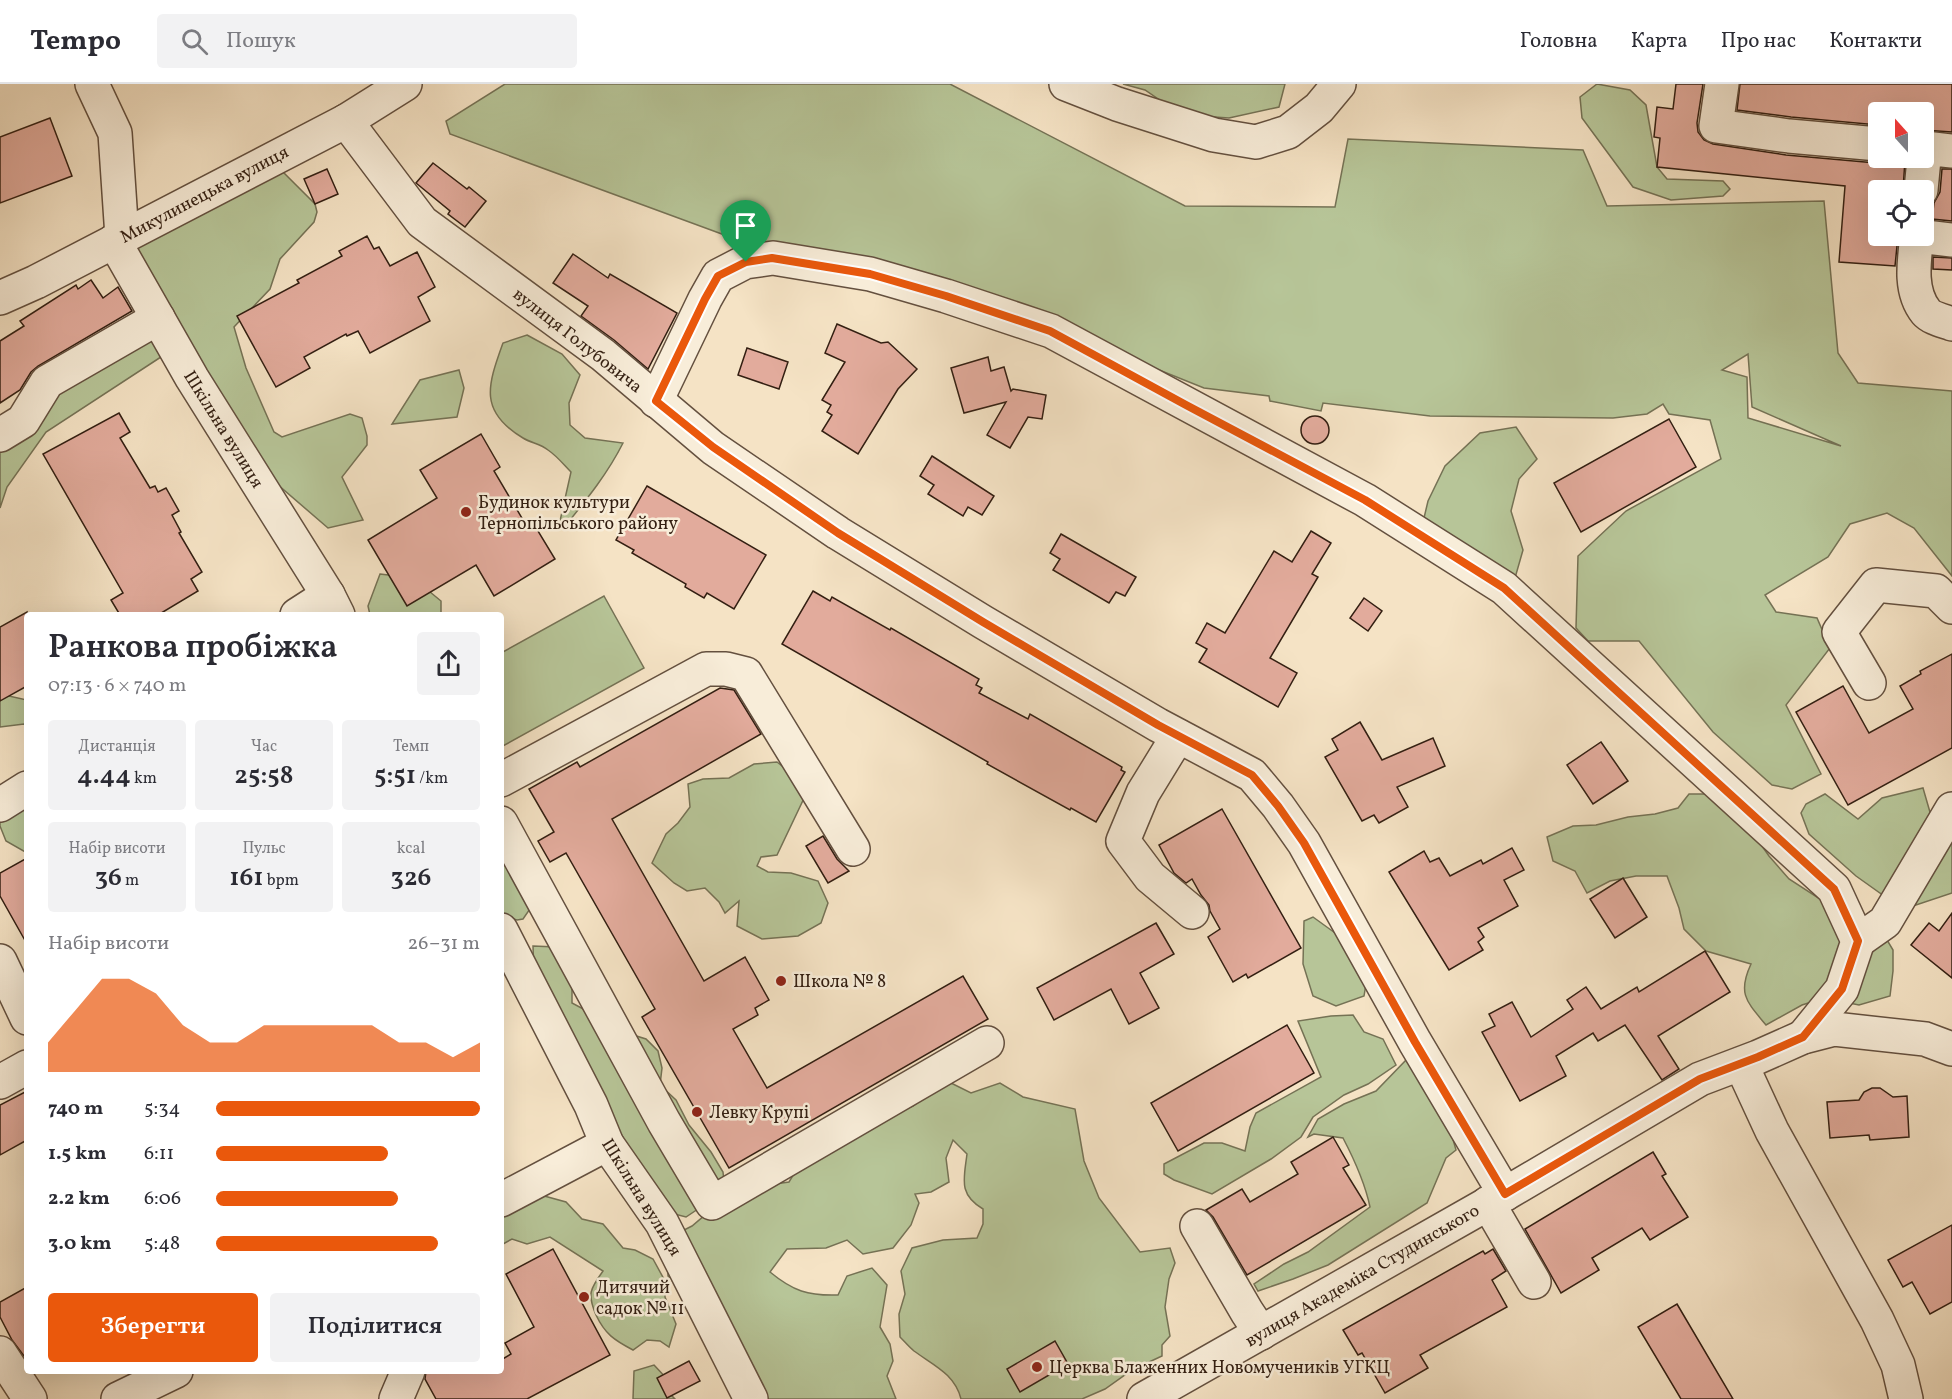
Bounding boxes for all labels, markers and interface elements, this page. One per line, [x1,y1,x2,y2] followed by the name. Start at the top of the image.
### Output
[157,14,577,68] search box
[30,22,121,61] text: Tempo
[178,25,211,58] icon: search
[226,26,296,57] text: Пошук
[1520,27,1598,56] text: Головна
[1631,27,1688,56] text: Карта
[1721,27,1796,56] text: Про нас
[1829,27,1922,56] text: Контакти
[1868,102,1934,168] north arrow
[1868,102,1934,246] map controls
[116,140,293,250] street label: Микулинецька вулиця
[1868,180,1934,246] button: locate
[720,200,771,262] pin
[729,209,762,242] icon: arrive
[507,283,647,400] street label: вулиця Голубовича
[177,366,269,493] street label: Шкільна вулиця
[478,491,678,537] place label: Будинок культури Тернопільського району
[459,505,473,519] marker: Будинок культури Тернопільського району
[48,626,338,672] text: Ранкова пробіжка
[417,632,480,695] button: share
[48,672,186,700] text: 07:13 · 6 × 740 m
[78,736,156,758] text: Дистанція
[251,736,277,758] text: Час
[393,736,429,758] text: Темп
[77,758,131,794] text: 4.44
[234,758,294,794] text: 25:58
[374,758,416,794] text: 5:51
[131,768,157,790] text: km
[416,768,448,790] text: /km
[69,838,165,860] text: Набір висоти
[242,838,286,860] text: Пульс
[397,838,425,860] text: kcal
[95,860,122,896] text: 36
[229,860,264,896] text: 161
[391,860,431,896] text: 326
[122,870,139,892] text: m
[264,870,299,892] text: bpm
[48,930,169,958] text: Набір висоти
[408,930,480,958] text: 26–31 m
[793,970,886,995] place label: Школа № 8
[774,974,788,988] marker: Школа № 8
[48,1095,103,1123] text: 740 m
[144,1095,181,1123] text: 5:34
[709,1101,809,1126] place label: Левку Крупі
[690,1105,704,1119] marker: Левку Крупі
[595,1134,687,1261] street label: Шкільна вулиця
[48,1140,107,1168] text: 1.5 km
[144,1140,174,1168] text: 6:11
[48,1185,110,1213] text: 2.2 km
[144,1185,181,1213] text: 6:06
[1241,1199,1485,1354] street label: вулиця Академіка Студинського
[48,1230,112,1258] text: 3.0 km
[144,1230,180,1258] text: 5:48
[596,1276,685,1322] place label: Дитячий садок № 11
[577,1290,591,1304] marker: Дитячий садок № 11
[48,1293,258,1362] button: Зберегти
[270,1293,480,1362] button: Поділитися
[1049,1356,1391,1381] place label: Церква Блаженних Новомучеників УГКЦ
[1030,1360,1044,1374] marker: Церква Блаженних Новомучеників УГКЦ

